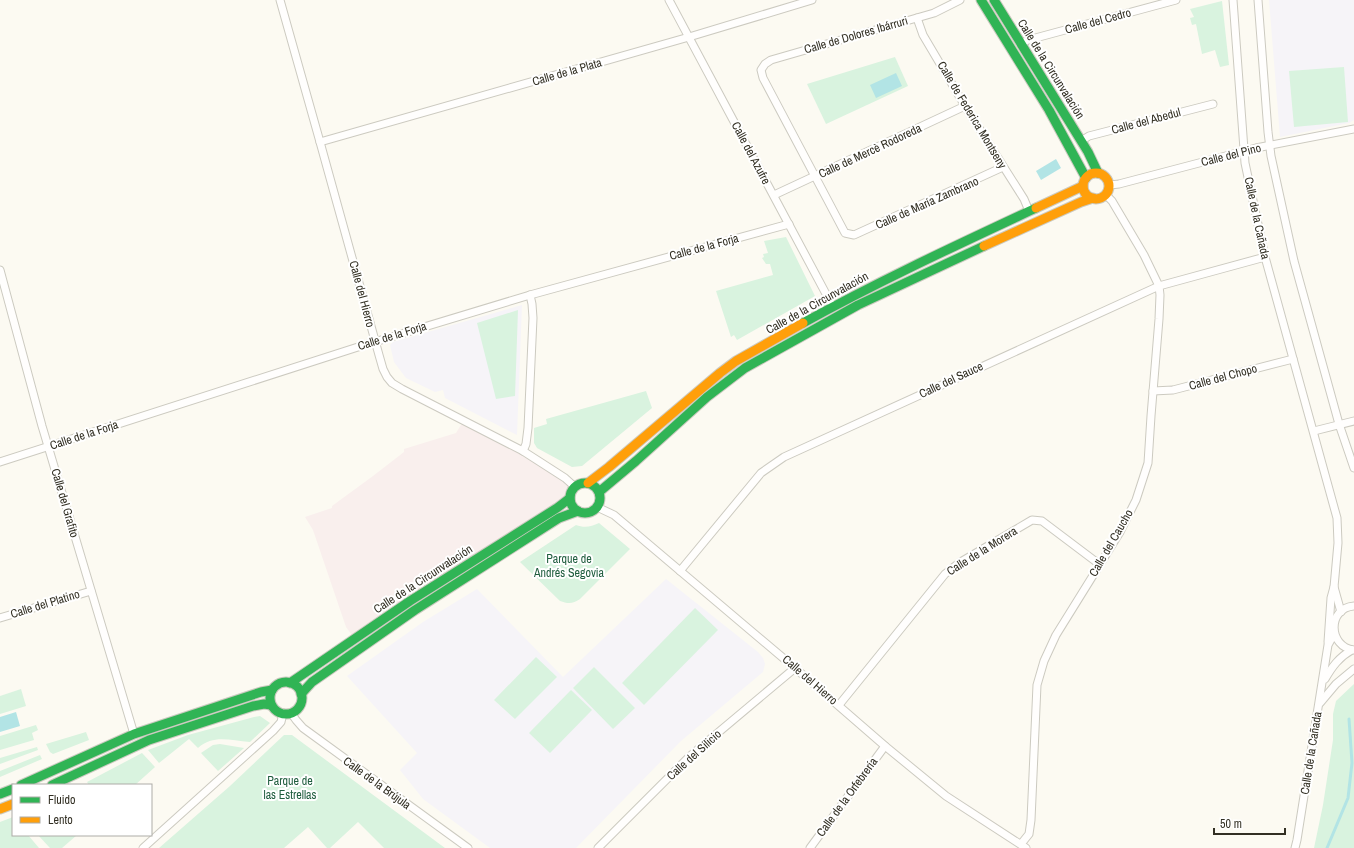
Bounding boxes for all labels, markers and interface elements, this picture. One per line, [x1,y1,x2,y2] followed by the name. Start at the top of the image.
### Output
[1063,4,1133,38] street label: Calle del Cedro
[802,13,910,57] street label: Calle de Dolores Ibárruri
[1014,16,1088,122] street label: Calle de la Circunvalación
[530,54,604,90] street label: Calle de la Plata
[934,58,1010,172] street label: Calle de Federica Montseny
[1110,104,1182,138] street label: Calle del Abedul
[728,119,774,187] street label: Calle del Azufre
[816,120,925,182] street label: Calle de Mercè Rodoreda
[1199,140,1263,170] street label: Calle del Pino
[873,173,981,233] street label: Calle de María Zambrano
[1240,175,1274,261] street label: Calle de la Cañada
[668,230,741,264] street label: Calle de la Forja
[345,259,379,329] street label: Calle del Hierro
[763,268,871,338] street label: Calle de la Circunvalación
[356,318,429,354] street label: Calle de la Forja
[916,358,986,402] street label: Calle del Sauce
[1187,360,1259,394] street label: Calle del Chopo
[48,416,121,454] street label: Calle de la Forja
[48,467,82,539] street label: Calle del Grafito
[1085,507,1137,579] street label: Calle del Caucho
[944,523,1021,579] street label: Calle de la Morera
[370,541,476,617] street label: Calle de la Circunvalación
[533,551,605,581] park label: Parque de Andrés Segovia
[8,586,82,622] street label: Calle del Platino
[779,652,841,708] street label: Calle del Hierro
[1297,710,1326,796] street label: Calle de la Cañada
[663,726,725,784] street label: Calle del Silicio
[340,753,414,813] street label: Calle de la Brújula
[813,754,881,840] street label: Calle de la Orfebrería
[263,773,317,803] park label: Parque de las Estrellas
[12,784,152,836] legend
[48,792,75,808] text: Fluido
[1214,810,1285,836] scale bar
[48,812,73,828] text: Lento
[1220,816,1242,832] text: 50 m

